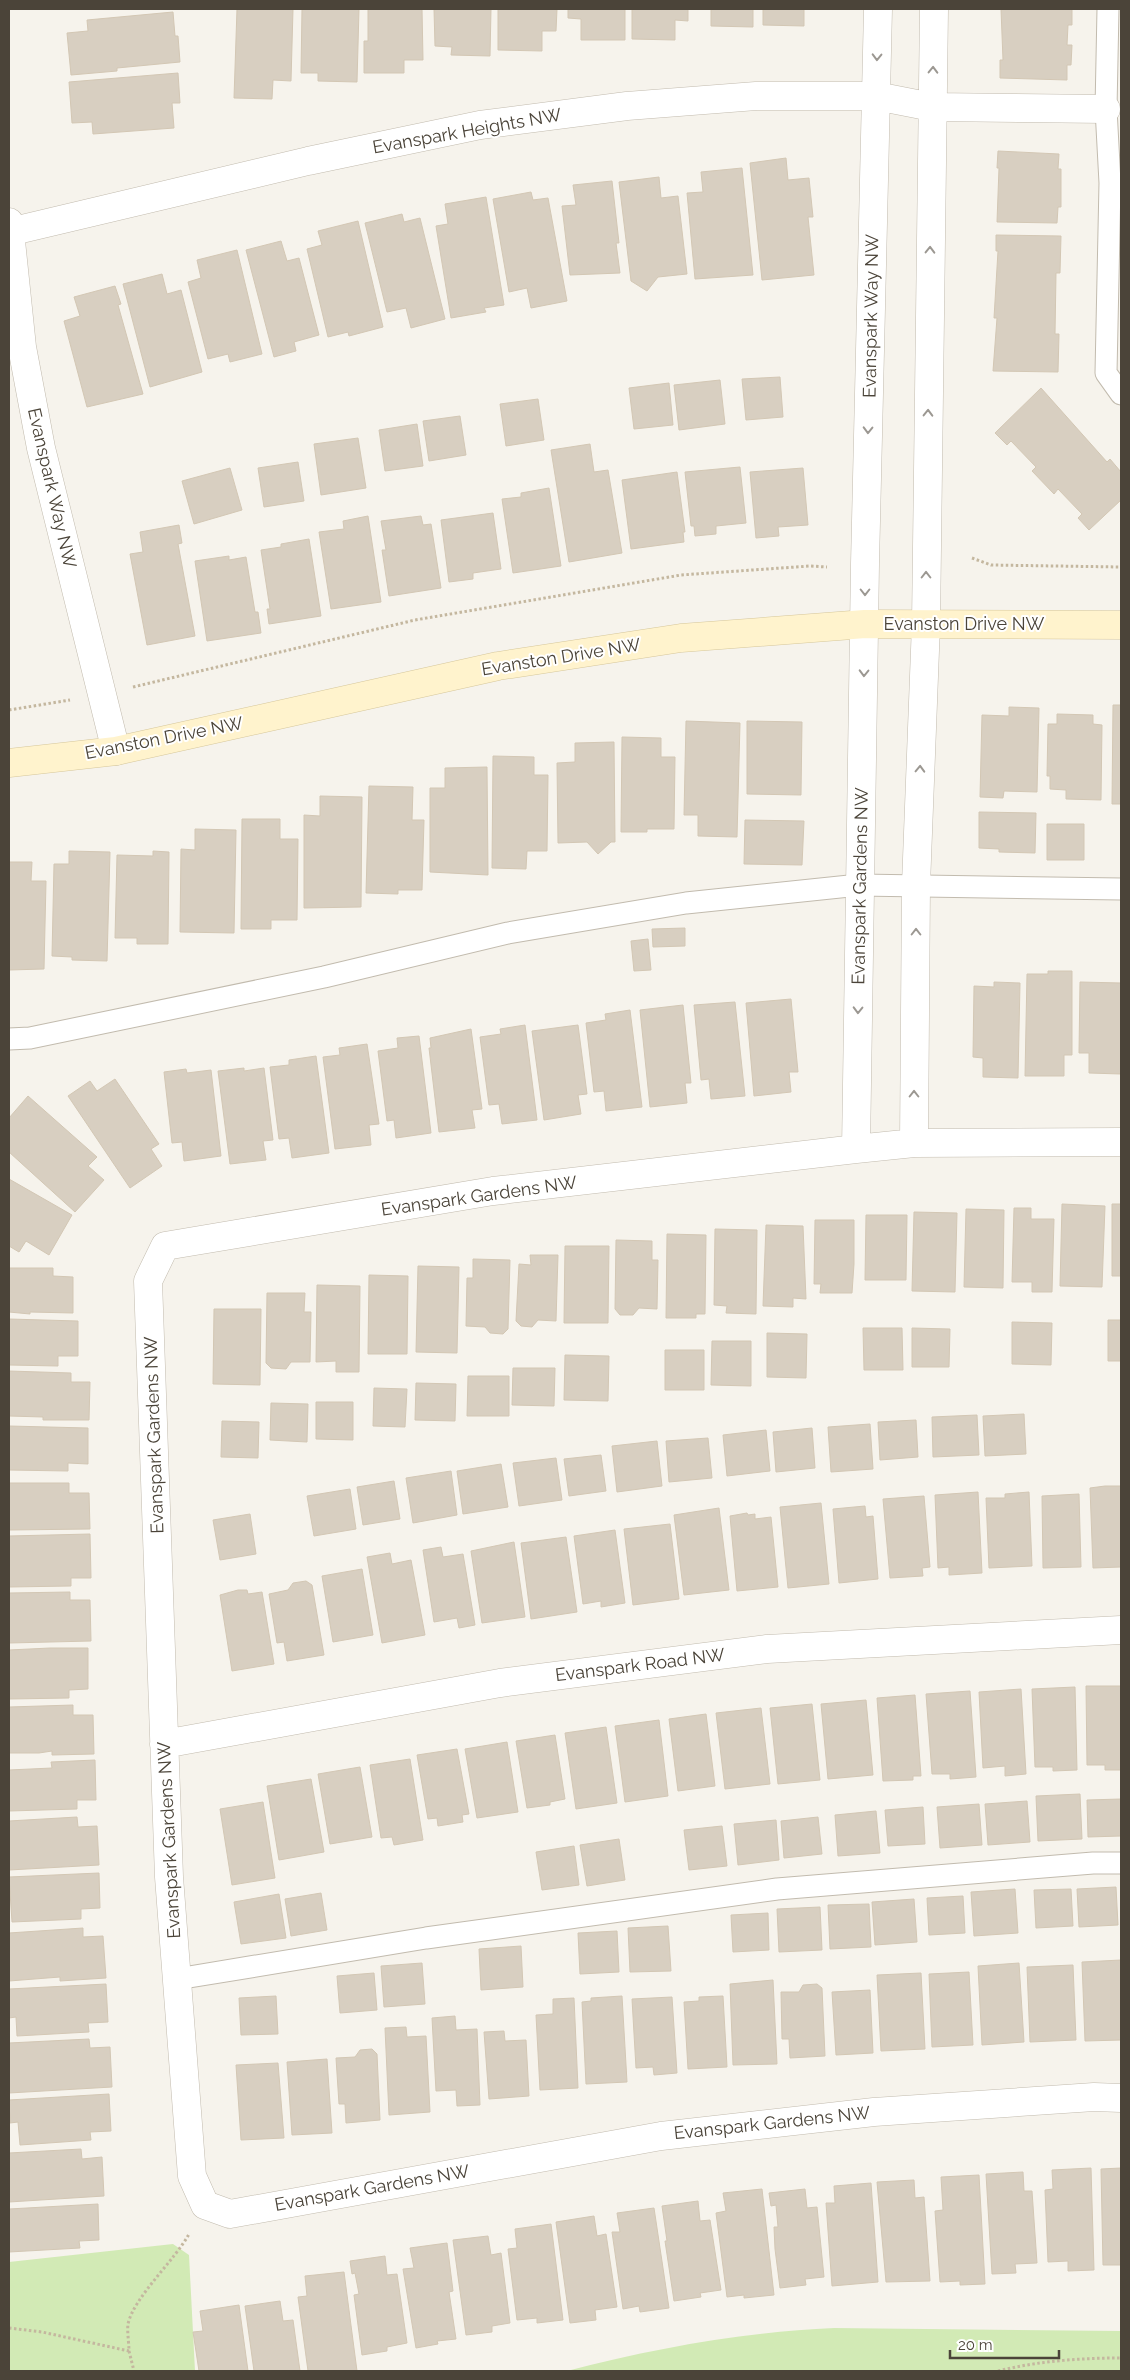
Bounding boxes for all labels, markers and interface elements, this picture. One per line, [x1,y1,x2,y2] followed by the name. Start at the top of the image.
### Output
[872,54,882,62] one-way arrow
[928,66,938,74] one-way arrow
[371,104,563,157] street label: Evanspark Heights NW
[859,234,882,398] street label: Evanspark Way NW
[925,246,935,254] one-way arrow
[24,406,81,570] street label: Evanspark Way NW
[923,408,933,416] one-way arrow
[863,426,874,434] one-way arrow
[921,571,931,578] one-way arrow
[860,589,870,597] one-way arrow
[884,613,1045,634] street label: Evanston Drive NW
[480,634,642,679] street label: Evanston Drive NW
[859,669,869,677] one-way arrow
[83,712,245,763] street label: Evanston Drive NW
[915,765,926,773] one-way arrow
[847,787,872,985] street label: Evanspark Gardens NW
[911,928,921,936] one-way arrow
[853,1006,863,1014] one-way arrow
[909,1090,919,1098] one-way arrow
[380,1171,578,1220] street label: Evanspark Gardens NW
[140,1336,167,1534] street label: Evanspark Gardens NW
[554,1644,726,1685] street label: Evanspark Road NW
[153,1741,184,1939] street label: Evanspark Gardens NW
[673,2102,871,2143] street label: Evanspark Gardens NW
[273,2160,471,2215] street label: Evanspark Gardens NW
[950,2328,1059,2360] scale bar
[958,2336,993,2354] text: 20 m

